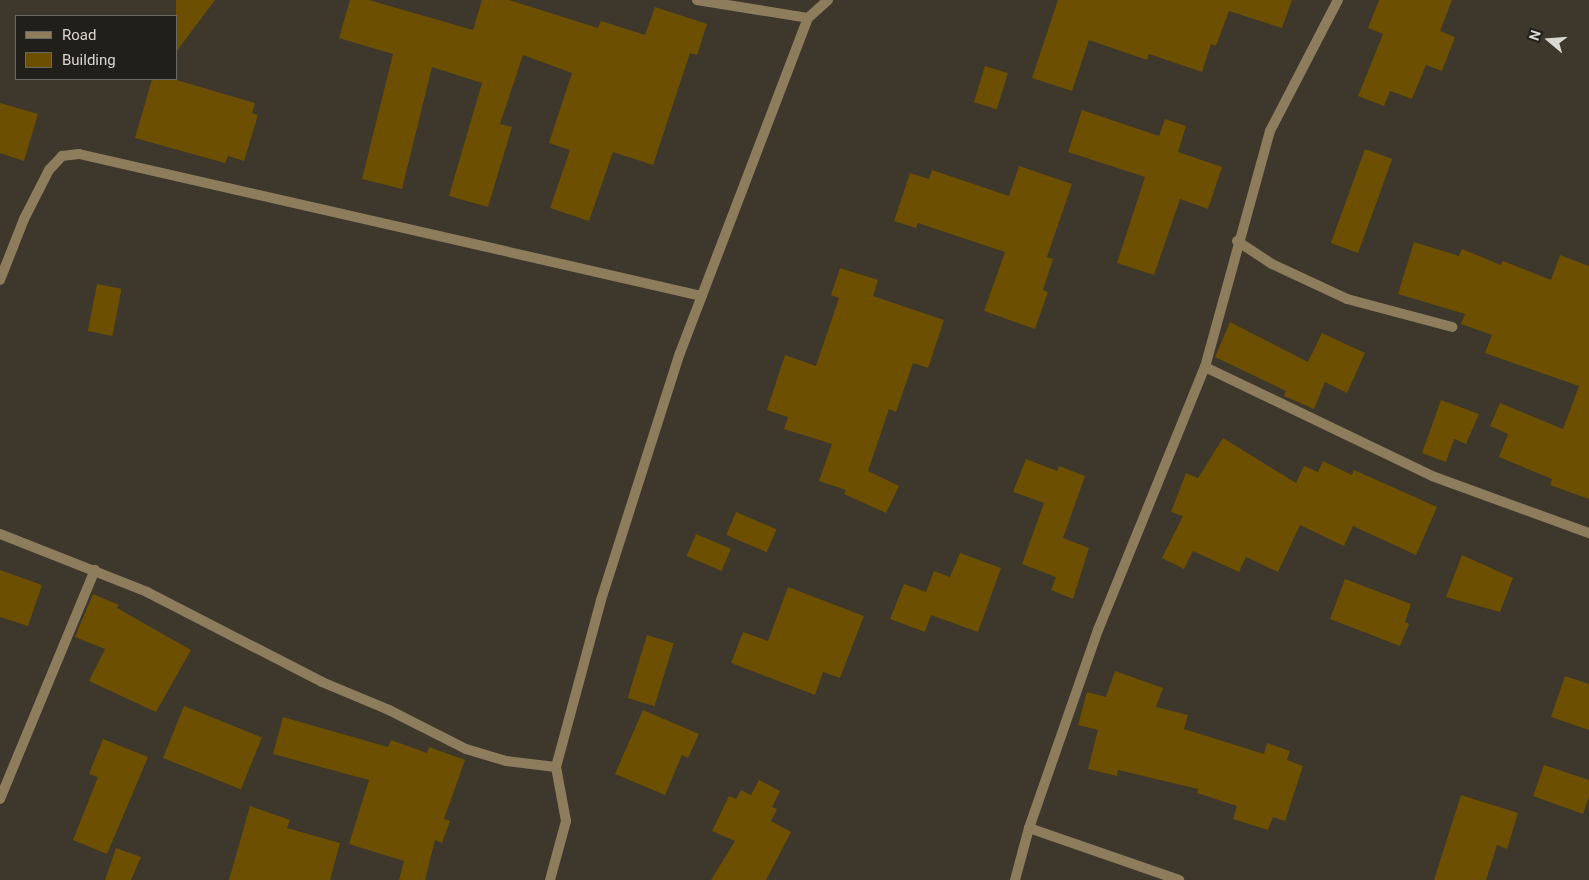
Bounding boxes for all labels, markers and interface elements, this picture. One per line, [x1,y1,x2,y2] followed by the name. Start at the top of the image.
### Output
[15,15,178,80] legend
[1524,15,1574,65] north arrow
[62,26,96,44] text: Road
[1526,28,1544,43] text: N
[62,51,116,69] text: Building

